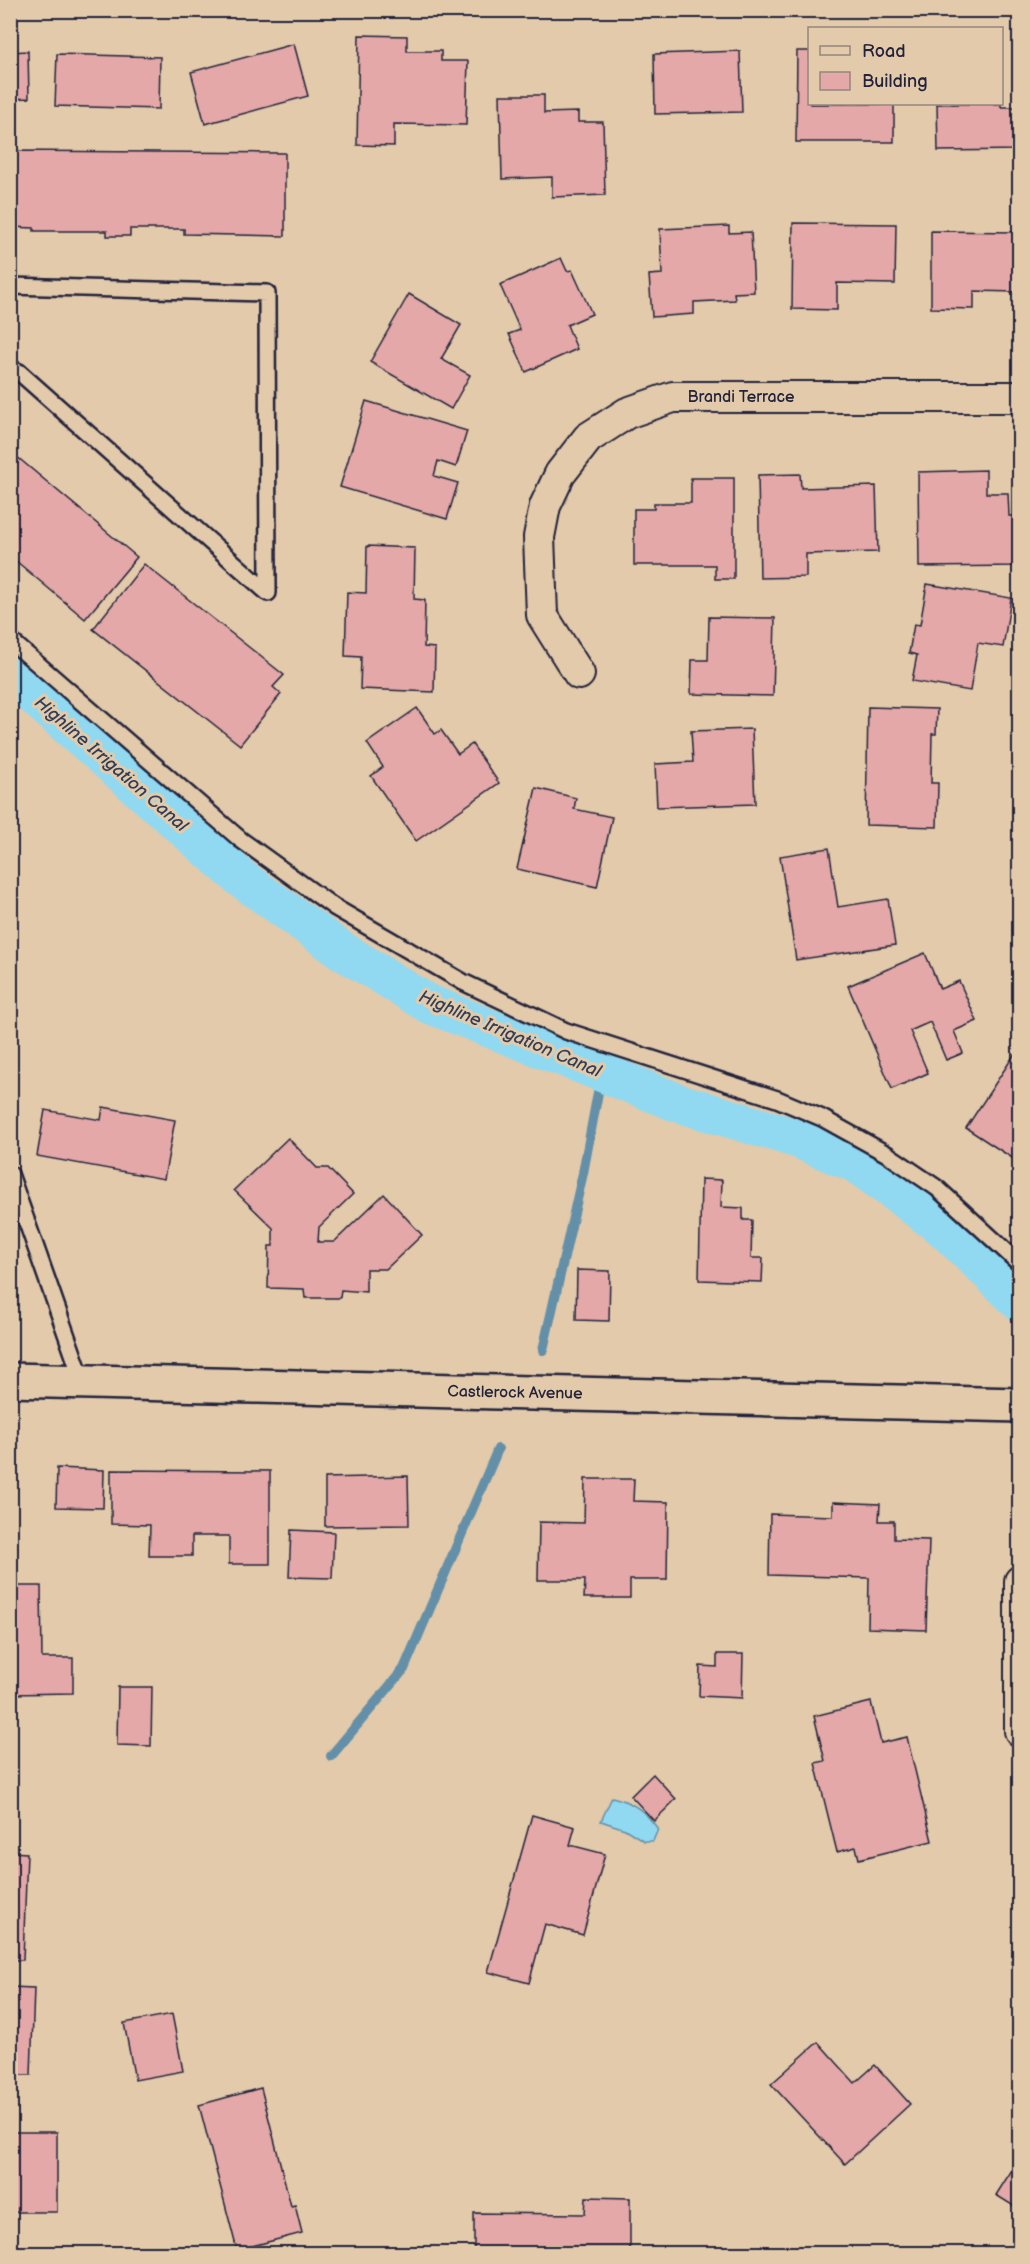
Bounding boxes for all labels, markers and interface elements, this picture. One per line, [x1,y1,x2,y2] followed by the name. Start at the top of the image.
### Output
[808,27,1003,105] legend
[862,41,906,62] text: Road
[862,71,928,92] text: Building
[688,388,795,407] street label: Brandi Terrace
[30,692,192,837] water label: Highline Irrigation Canal
[416,986,605,1082] water label: Highline Irrigation Canal
[447,1382,583,1404] street label: Castlerock Avenue

